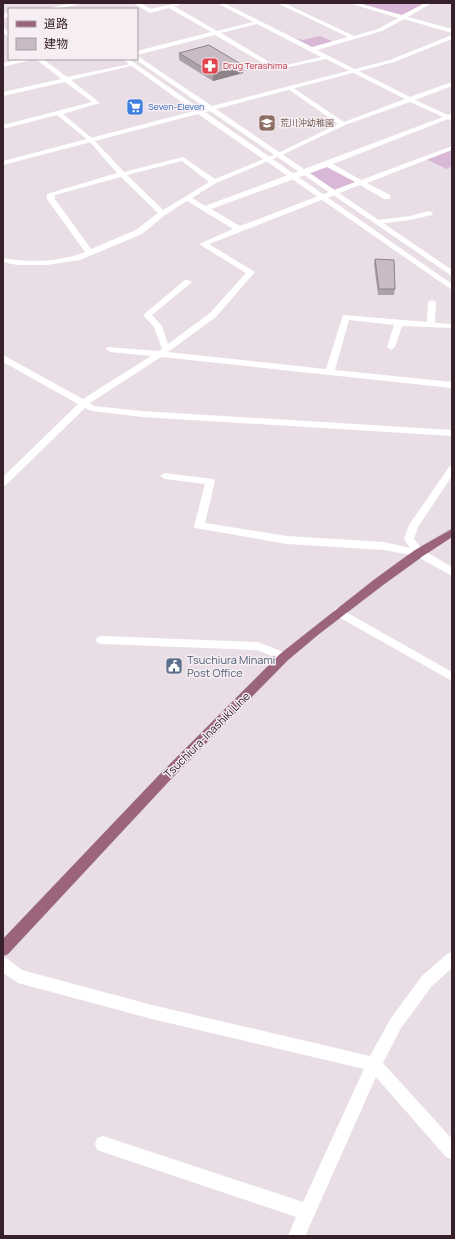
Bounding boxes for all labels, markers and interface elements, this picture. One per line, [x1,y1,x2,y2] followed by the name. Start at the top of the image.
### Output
[8,8,138,60] legend
[44,15,68,32] text: 道路
[44,35,68,52] text: 建物
[200,56,220,76] pharmacy icon: Drug Terashima
[223,59,288,72] place label: Drug Terashima
[125,97,145,117] supermarket icon: Seven-Eleven
[148,100,204,113] place label: Seven-Eleven
[257,113,277,133] school or university icon: 荒川沖幼稚園
[280,116,334,129] place label: 荒川沖幼稚園
[187,652,275,680] place label: Tsuchiura Minami Post Office
[164,656,184,676] public building icon: Tsuchiura Minami Post Office
[160,688,253,781] street label: Tsuchiura-Inashiki Line

